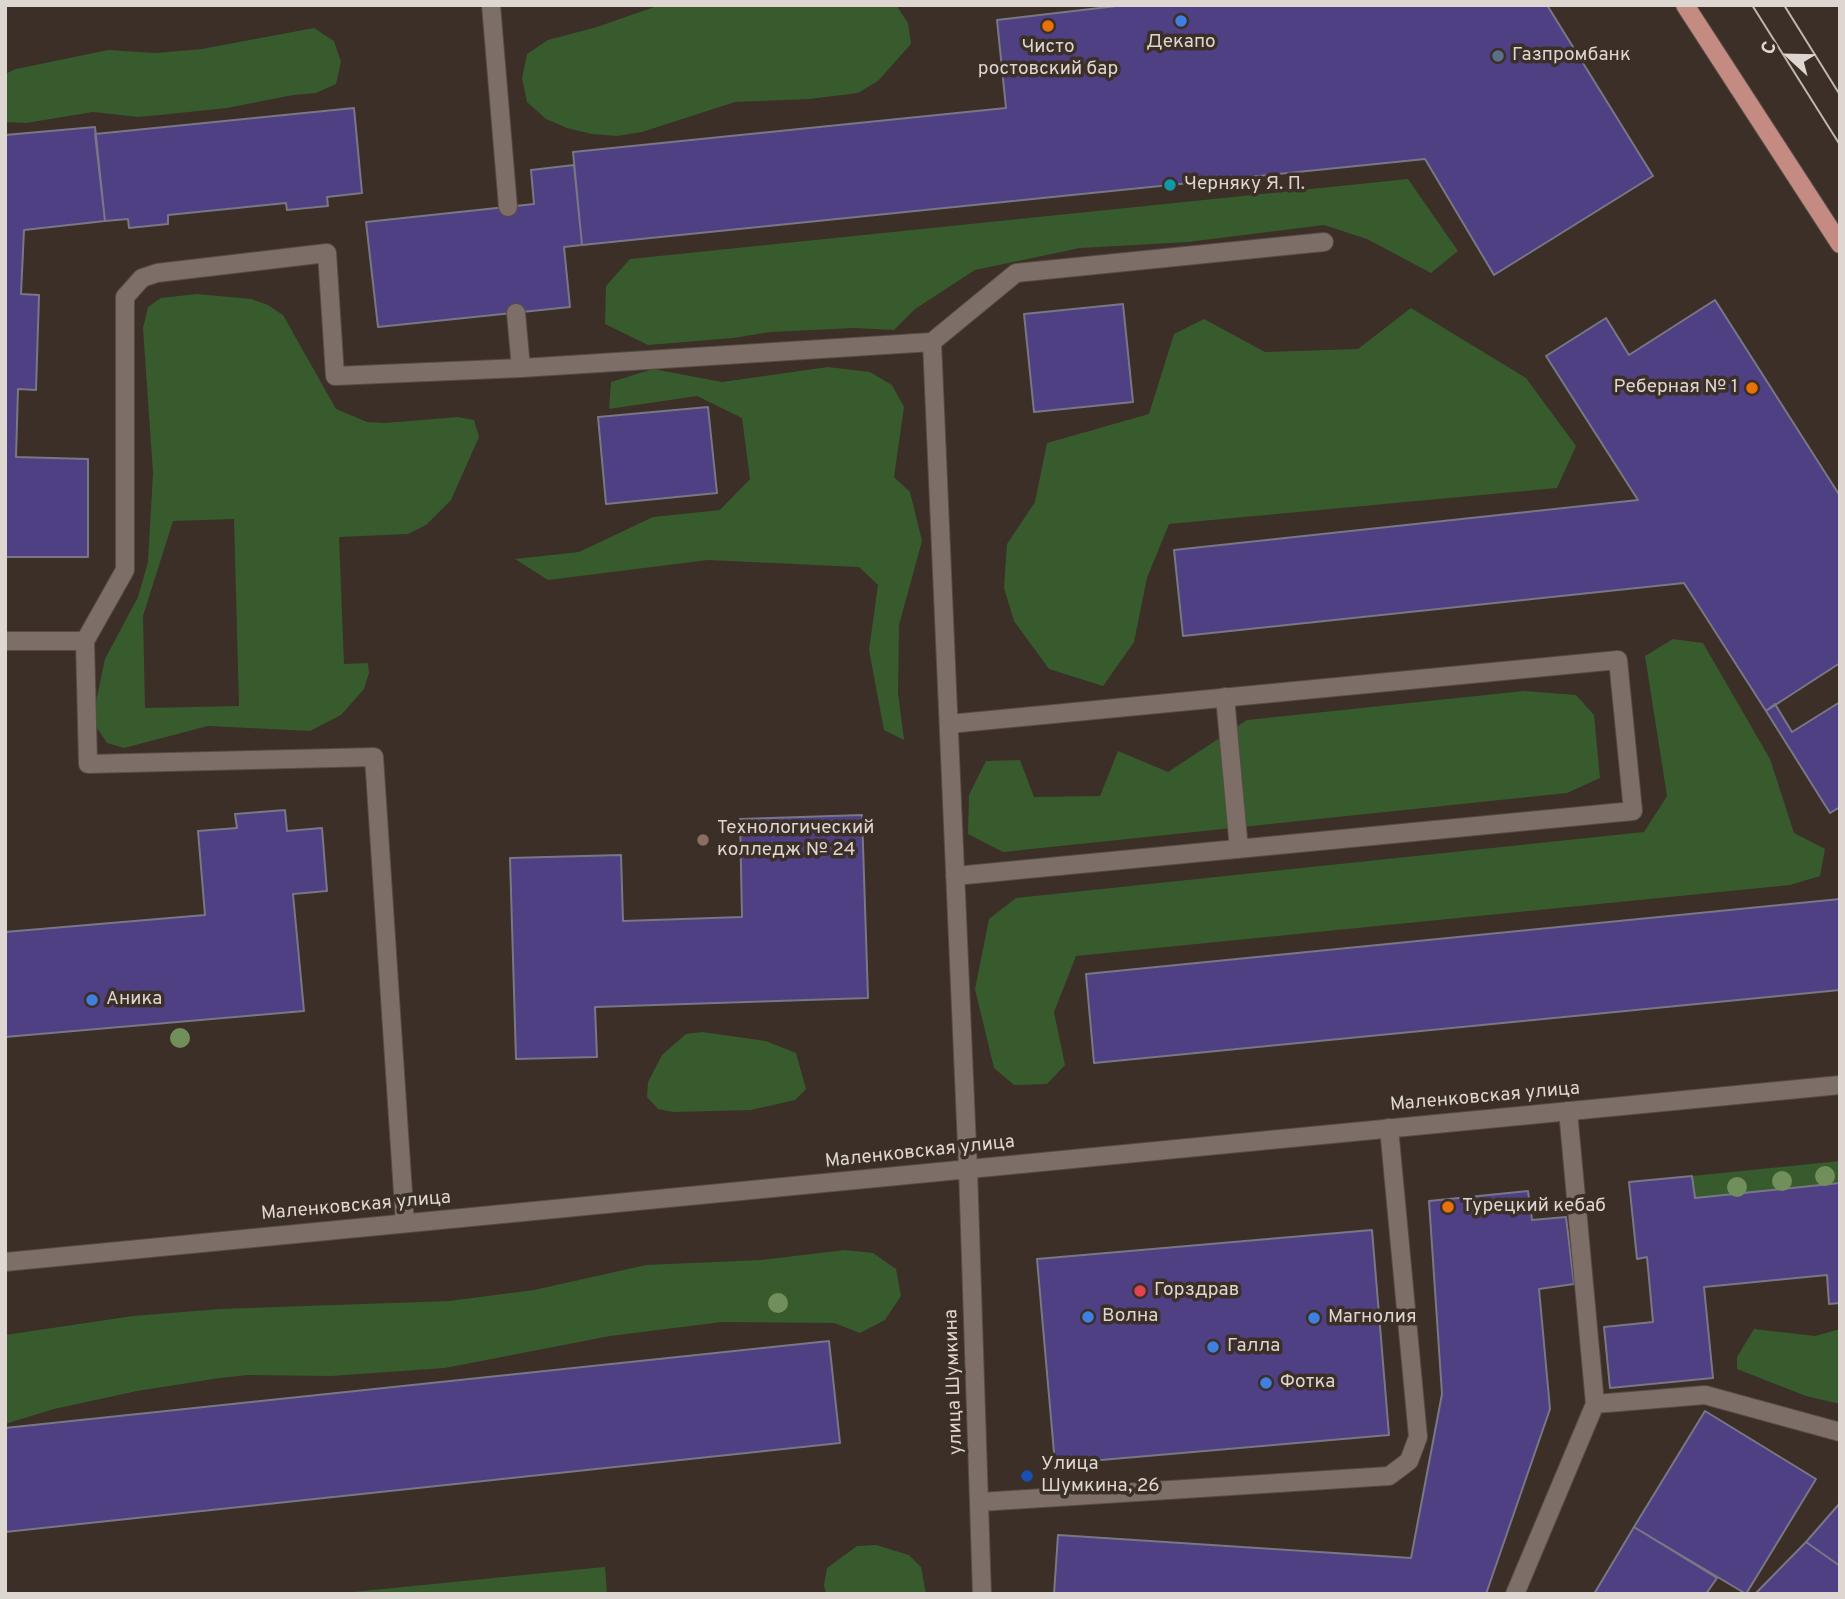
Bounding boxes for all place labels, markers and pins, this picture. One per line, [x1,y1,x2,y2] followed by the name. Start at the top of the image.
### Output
[1173,13,1189,29] marker: Декапо
[1040,18,1056,34] marker: Чисто ростовский бар
[1146,32,1216,54] place label: Декапо
[978,37,1118,81] place label: Чисто ростовский бар
[1512,45,1631,67] place label: Газпромбанк
[1490,48,1506,64] marker: Газпромбанк
[1184,174,1305,196] place label: Черняку Я. П.
[1162,177,1178,193] marker: Черняку Я. П.
[1614,377,1738,399] place label: Реберная № 1
[1744,380,1760,396] marker: Реберная № 1
[717,818,874,862] place label: Технологический колледж № 24
[695,832,711,848] marker: Технологический колледж № 24
[106,989,162,1011] place label: Аника
[84,992,100,1008] marker: Аника
[1462,1196,1606,1218] place label: Турецкий кебаб
[1440,1199,1456,1215] marker: Турецкий кебаб
[1154,1280,1239,1302] place label: Горздрав
[1132,1283,1148,1299] marker: Горздрав
[1102,1306,1158,1328] place label: Волна
[1328,1307,1417,1329] place label: Магнолия
[1080,1309,1096,1325] marker: Волна
[1306,1310,1322,1326] marker: Магнолия
[1227,1336,1280,1358] place label: Галла
[1205,1339,1221,1355] marker: Галла
[1280,1372,1335,1394] place label: Фотка
[1258,1375,1274,1391] marker: Фотка
[1041,1454,1160,1498] place label: Улица Шумкина, 26
[1019,1468,1035,1484] marker: Улица Шумкина, 26

